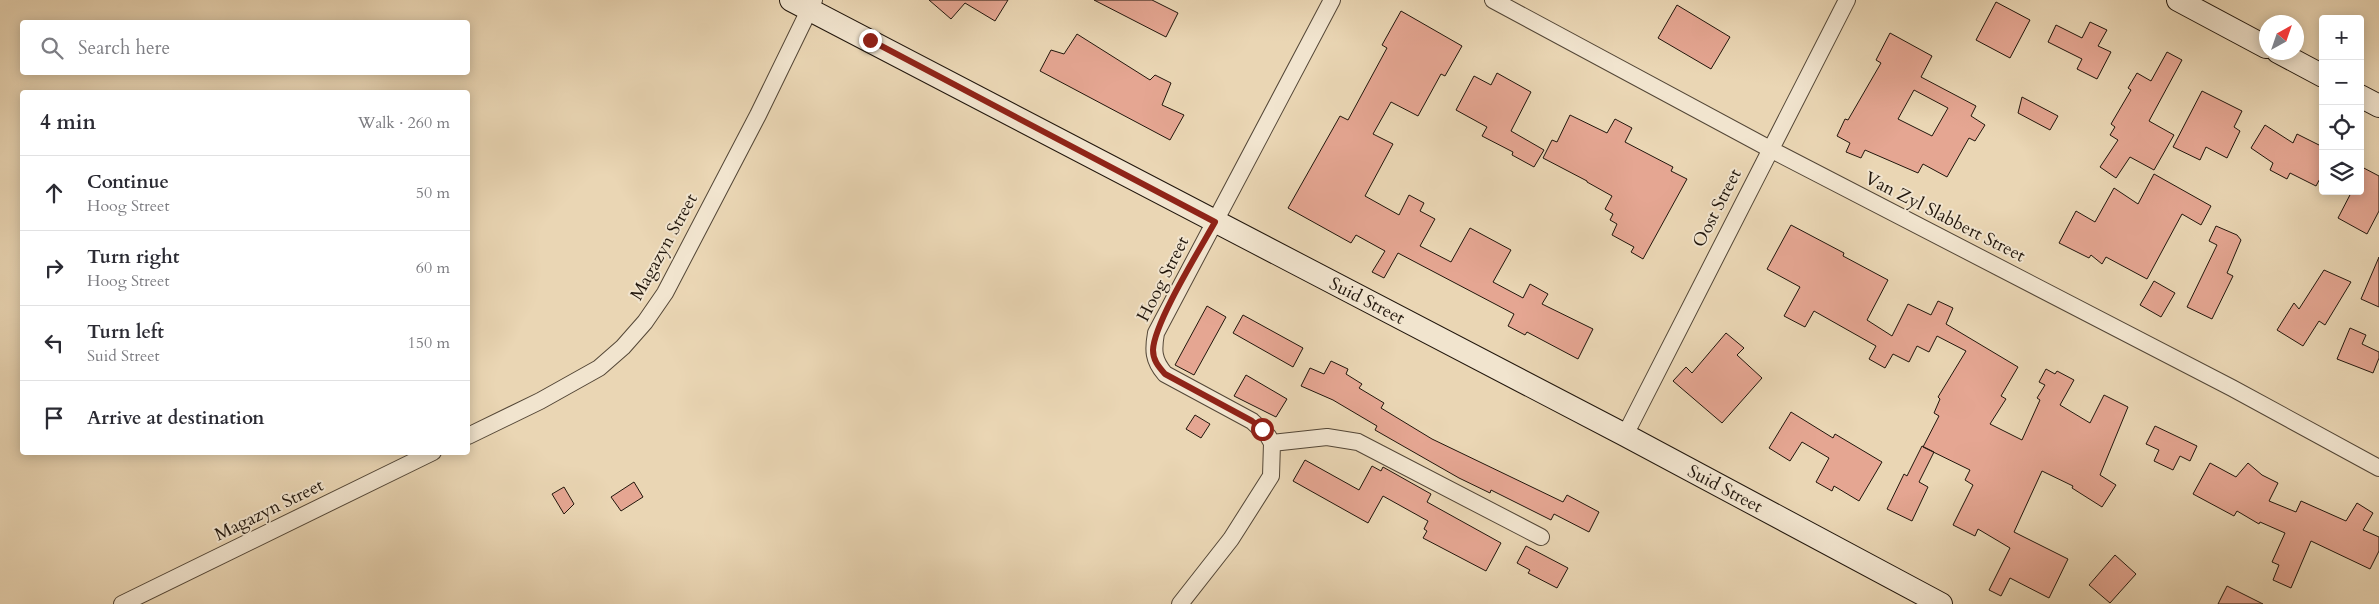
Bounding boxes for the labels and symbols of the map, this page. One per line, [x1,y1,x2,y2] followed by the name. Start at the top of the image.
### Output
[2259,15,2304,60] north arrow
[859,29,882,52] route end
[1687,164,1748,252] street label: Oost Street
[1860,166,2030,268] street label: Van Zyl Slabbert Street
[624,189,704,305] street label: Magazyn Street
[1131,232,1195,326] street label: Hoog Street
[1325,271,1409,331] street label: Suid Street
[1251,418,1274,441] route start
[1683,459,1767,519] street label: Suid Street
[210,473,328,547] street label: Magazyn Street

